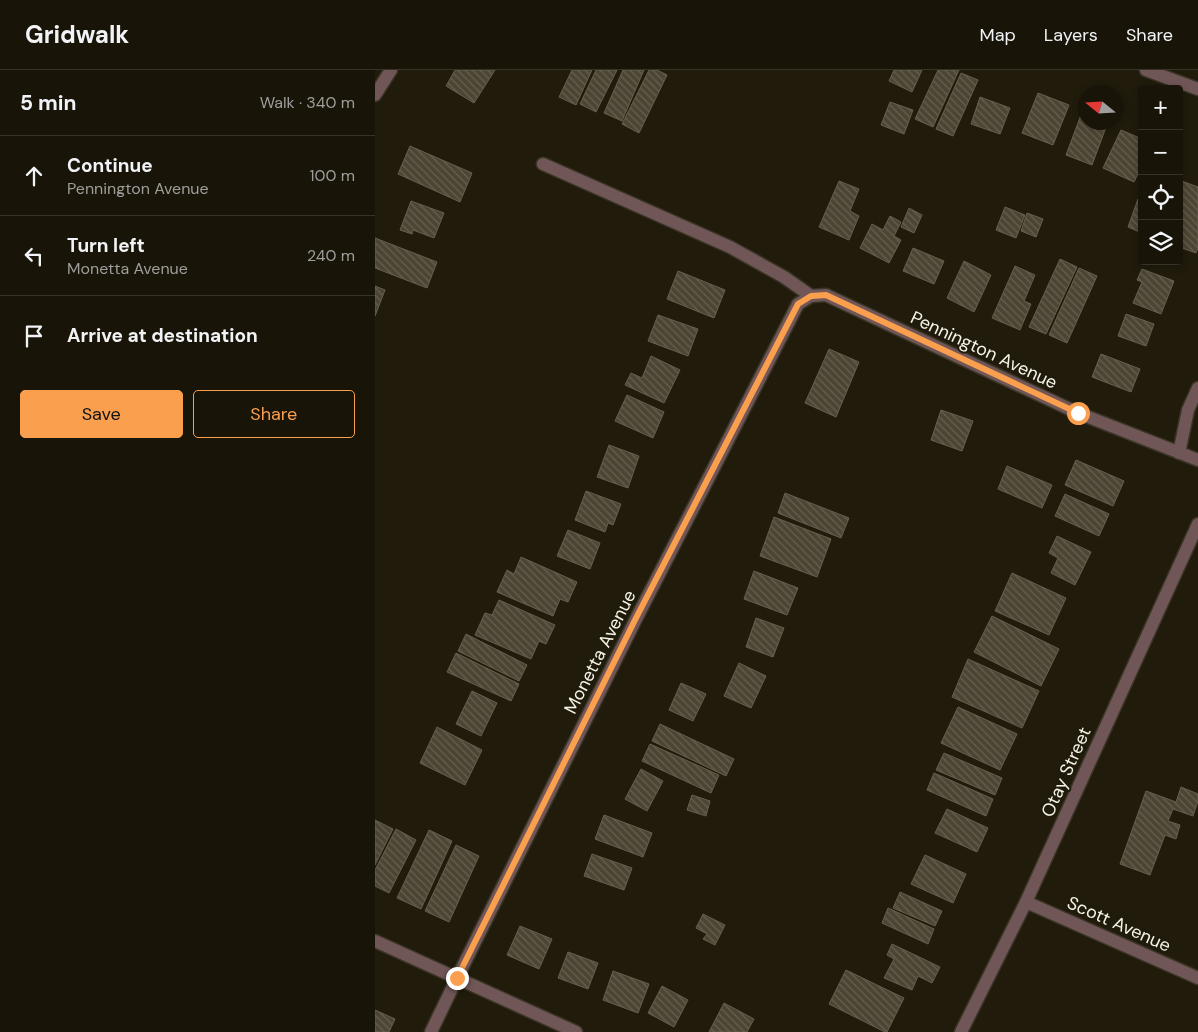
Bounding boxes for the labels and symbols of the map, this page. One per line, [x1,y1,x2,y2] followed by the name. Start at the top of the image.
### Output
[1078,85,1123,130] north arrow
[907,305,1061,395] street label: Pennington Avenue
[1067,402,1090,425] route start
[558,586,642,718] street label: Monetta Avenue
[1035,723,1097,821] street label: Otay Street
[1063,890,1175,958] street label: Scott Avenue
[446,967,469,990] route end

